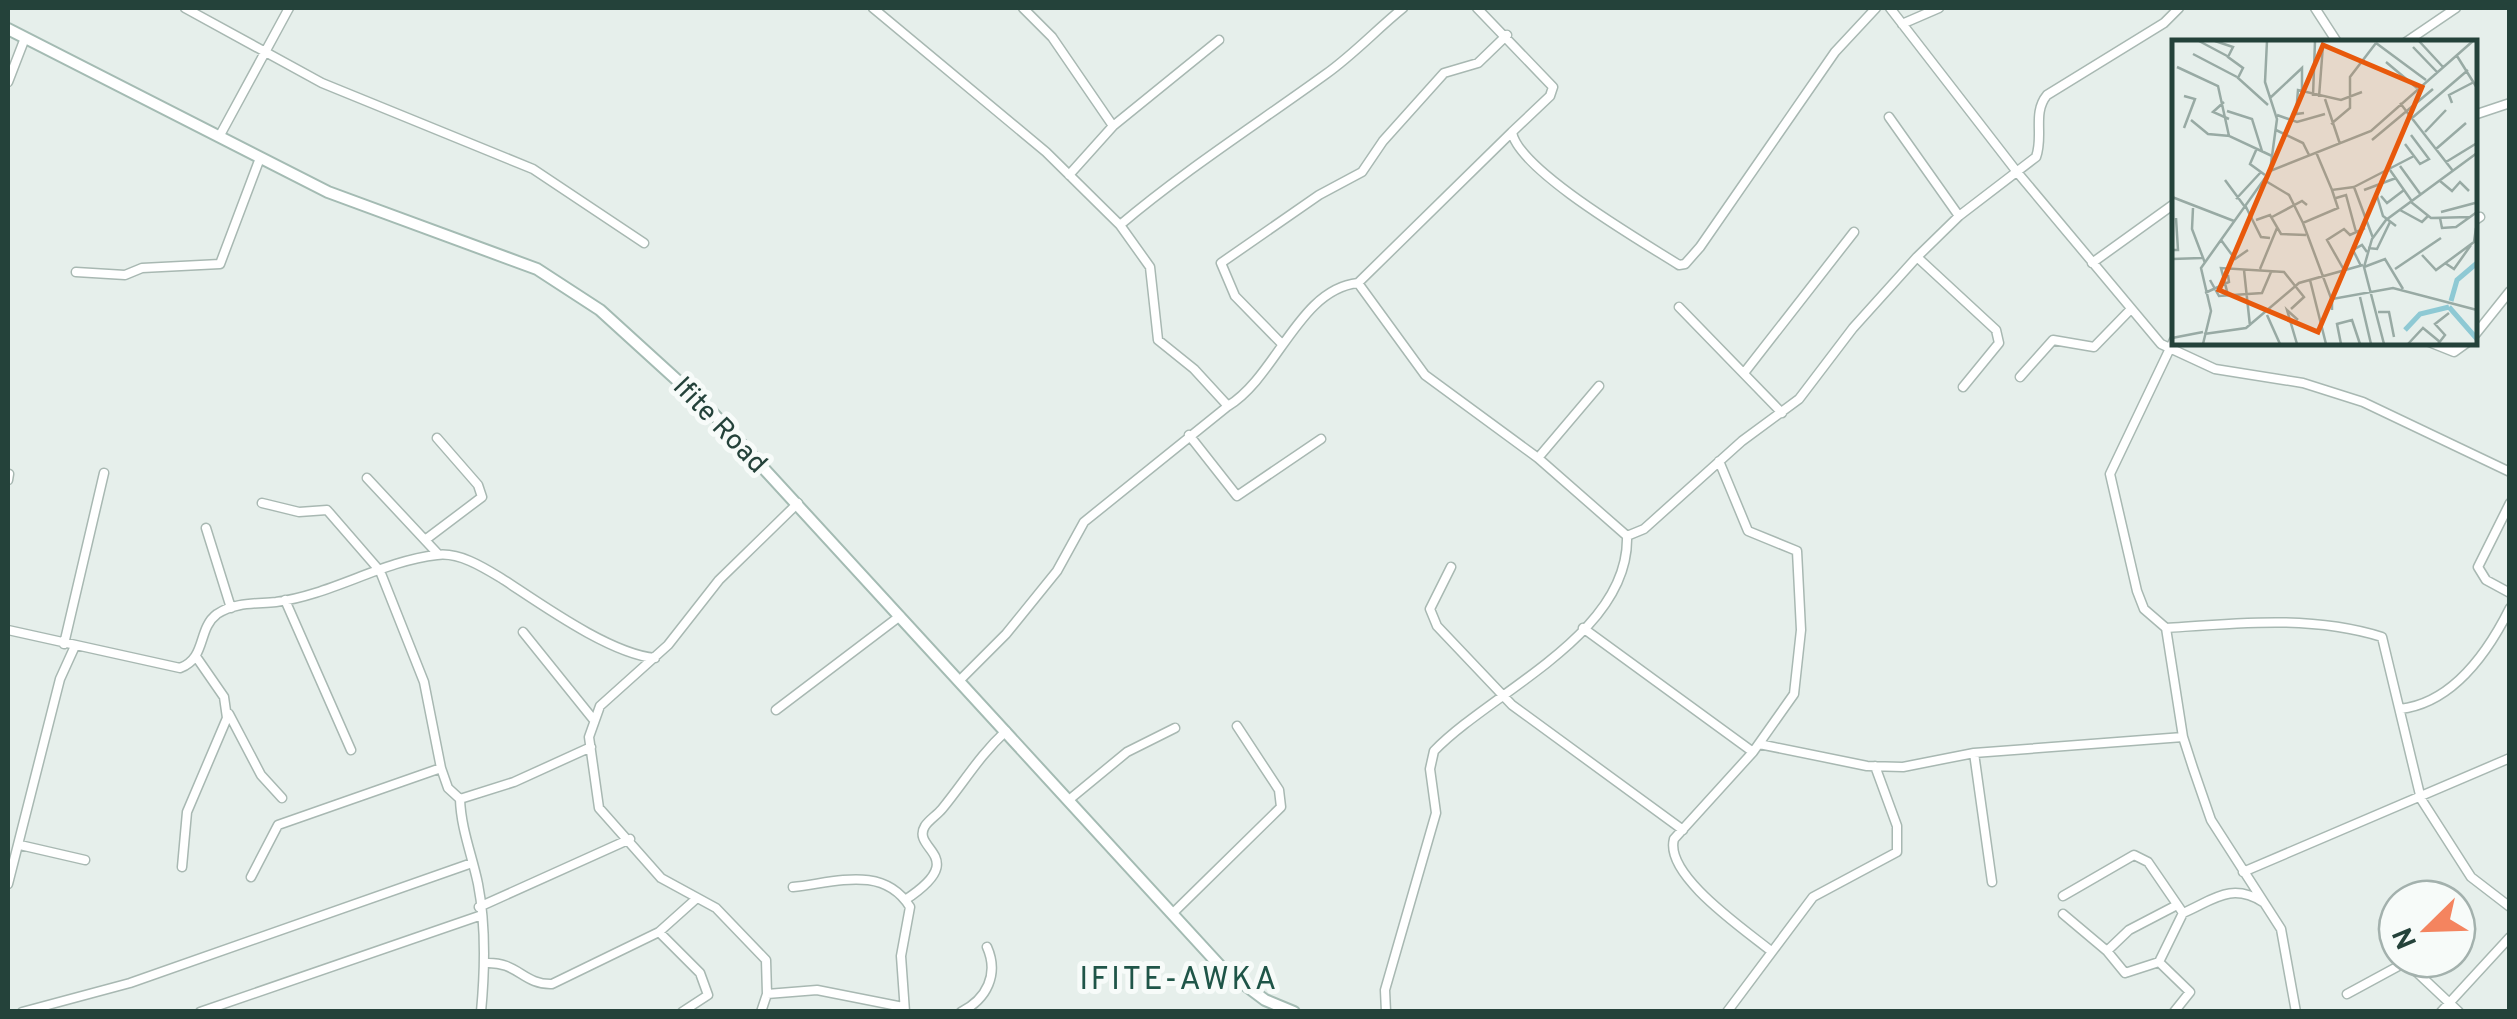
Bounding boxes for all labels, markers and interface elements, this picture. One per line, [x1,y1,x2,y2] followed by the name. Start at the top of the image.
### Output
[2172,40,2477,345] inset map
[664,370,774,482] street label: Ifite Road
[2377,879,2477,979] north arrow
[2386,921,2427,954] text: N
[1079,961,1279,1001] district label: IFITE-AWKA

